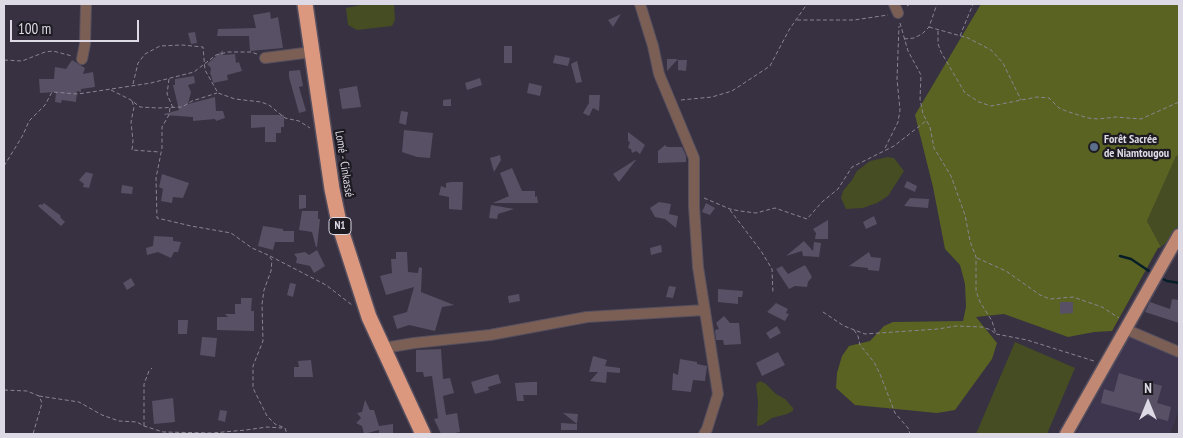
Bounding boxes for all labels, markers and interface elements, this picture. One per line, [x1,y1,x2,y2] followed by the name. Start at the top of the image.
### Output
[12,10,141,42] scale bar
[18,19,51,38] text: 100 m
[332,130,356,198] street label: Lomé - Cinkassé
[1104,133,1169,161] place label: Forêt Sacrée de Niamtougou
[1088,141,1100,153] marker: Forêt Sacrée de Niamtougou
[329,218,351,235] road number: N1
[1123,378,1173,428] north arrow
[1144,379,1152,397] text: N

